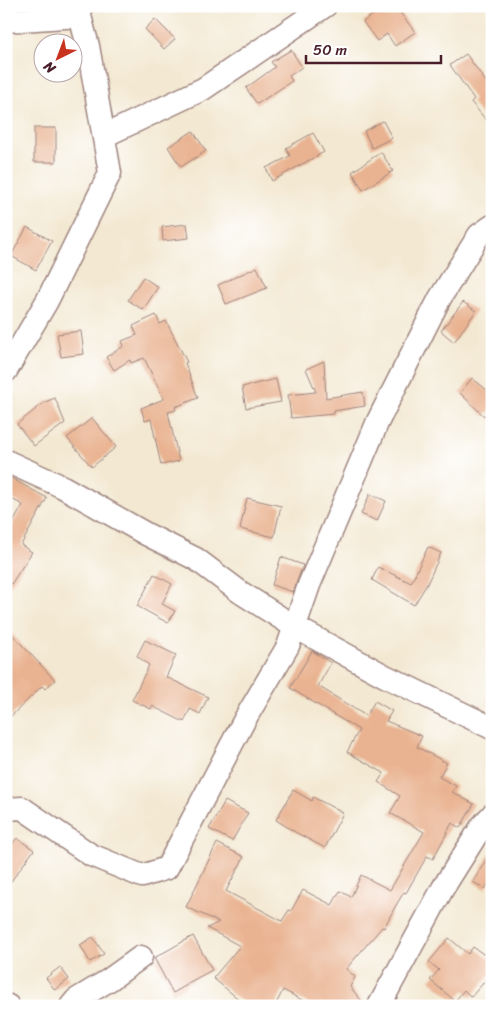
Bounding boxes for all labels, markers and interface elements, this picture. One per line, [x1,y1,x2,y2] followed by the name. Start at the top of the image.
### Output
[32,32,82,82] north arrow
[306,32,440,64] scale bar
[313,37,348,63] text: 50 m
[37,55,62,80] text: N

